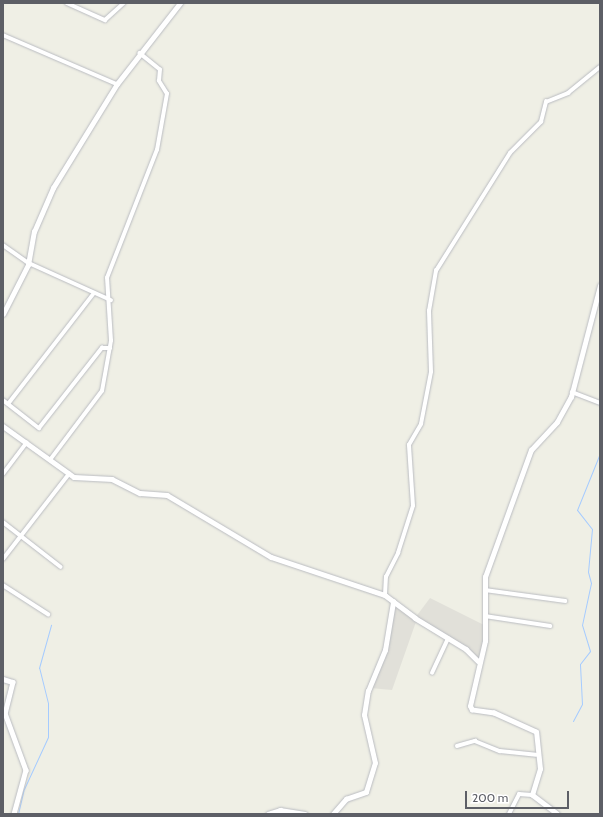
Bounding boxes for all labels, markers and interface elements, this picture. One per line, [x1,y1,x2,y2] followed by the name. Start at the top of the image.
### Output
[467,783,571,809] scale bar
[472,790,508,805] text: 200 m

